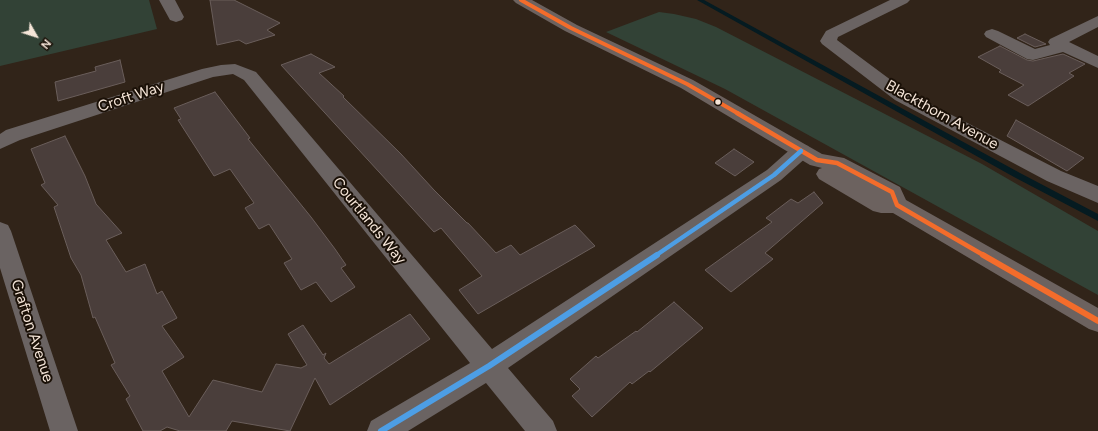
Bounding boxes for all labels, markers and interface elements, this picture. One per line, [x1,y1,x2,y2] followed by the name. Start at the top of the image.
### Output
[16,16,56,56] north arrow
[38,36,53,51] text: N
[882,77,1002,153] street label: Blackthorn Avenue
[96,78,166,116] street label: Croft Way
[713,97,723,107] unlabelled marker
[328,174,410,268] street label: Courtlands Way
[7,277,57,385] street label: Grafton Avenue

